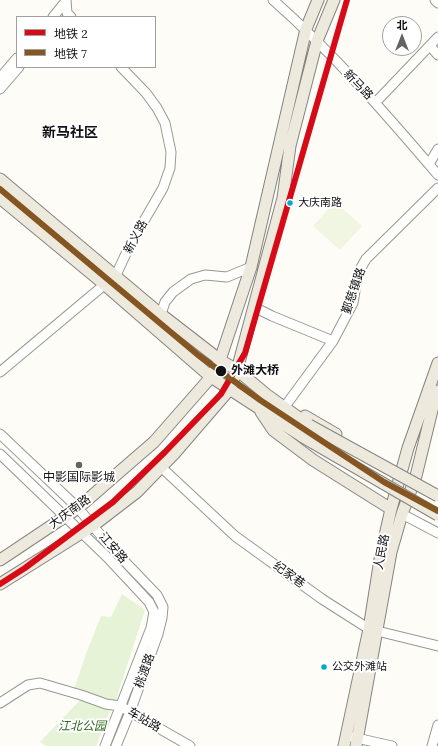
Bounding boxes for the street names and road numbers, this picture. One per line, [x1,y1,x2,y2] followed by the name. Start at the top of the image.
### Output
[340,67,376,103] street label: 新马路
[121,218,151,256] street label: 新义路
[339,266,369,316] street label: 鄞慈镇路
[46,492,94,532] street label: 大庆南路
[96,530,130,566] street label: 江安路
[371,533,393,571] street label: 人民路
[270,559,308,591] street label: 纪家巷
[132,652,158,690] street label: 桃渡路
[125,705,163,735] street label: 车站路

